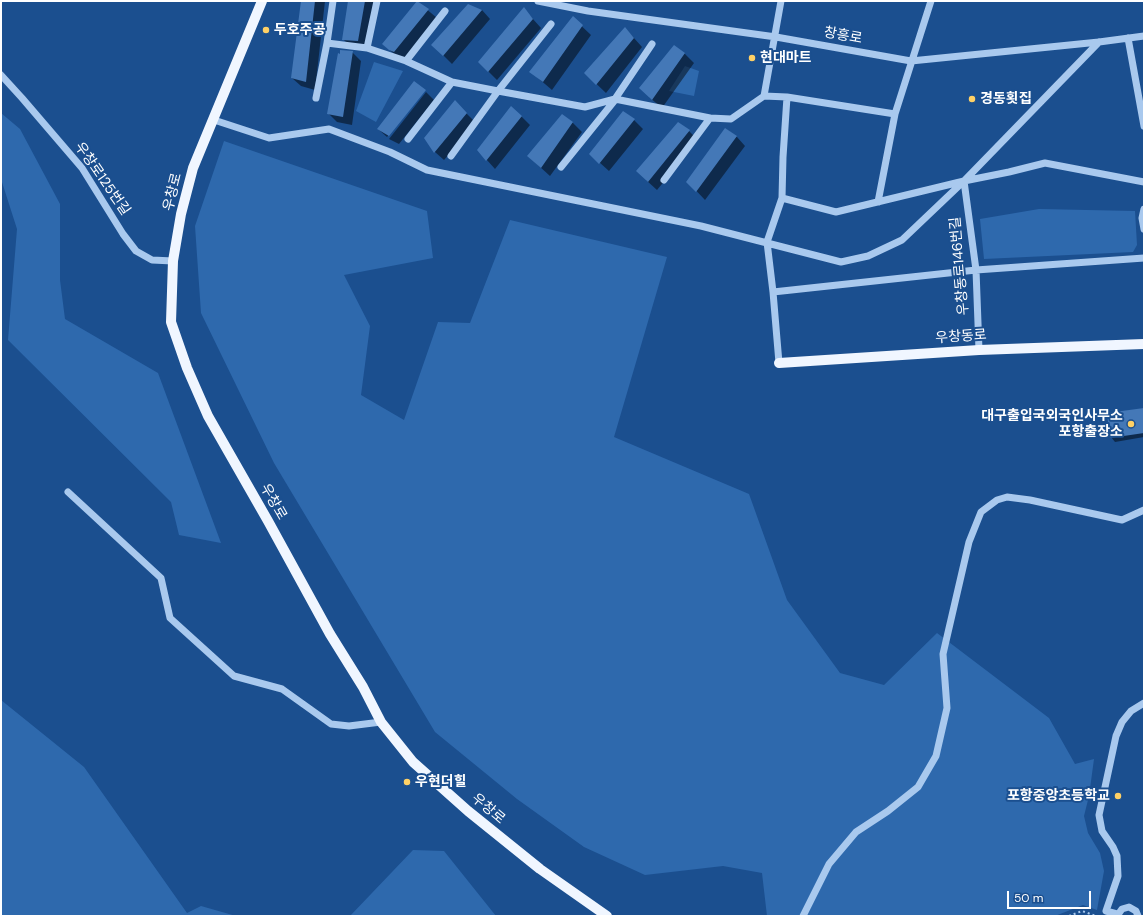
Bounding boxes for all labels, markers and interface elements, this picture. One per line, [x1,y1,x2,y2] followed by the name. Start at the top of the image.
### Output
[274,22,326,38] place label: 두호주공
[823,24,863,48] street label: 창흥로
[261,25,271,35] marker: 두호주공
[760,50,812,66] place label: 현대마트
[747,53,757,63] marker: 현대마트
[980,91,1032,107] place label: 경동횟집
[967,94,977,104] marker: 경동횟집
[71,139,133,219] street label: 우창로125번길
[160,171,186,213] street label: 우창로
[947,216,973,316] street label: 우창동로146번길
[935,327,987,347] street label: 우창동로
[981,408,1123,440] place label: 대구출입국외국인사무소 포항출장소
[1126,419,1136,429] marker: 대구출입국외국인사무소 포항출장소
[256,481,290,523] street label: 우창로
[415,774,467,790] place label: 우현더힐
[402,777,412,787] marker: 우현더힐
[1007,788,1110,804] place label: 포항중앙초등학교
[468,790,508,828] street label: 우창로
[1113,791,1123,801] marker: 포항중앙초등학교
[1009,883,1093,909] scale bar
[1014,890,1043,906] text: 50 m

